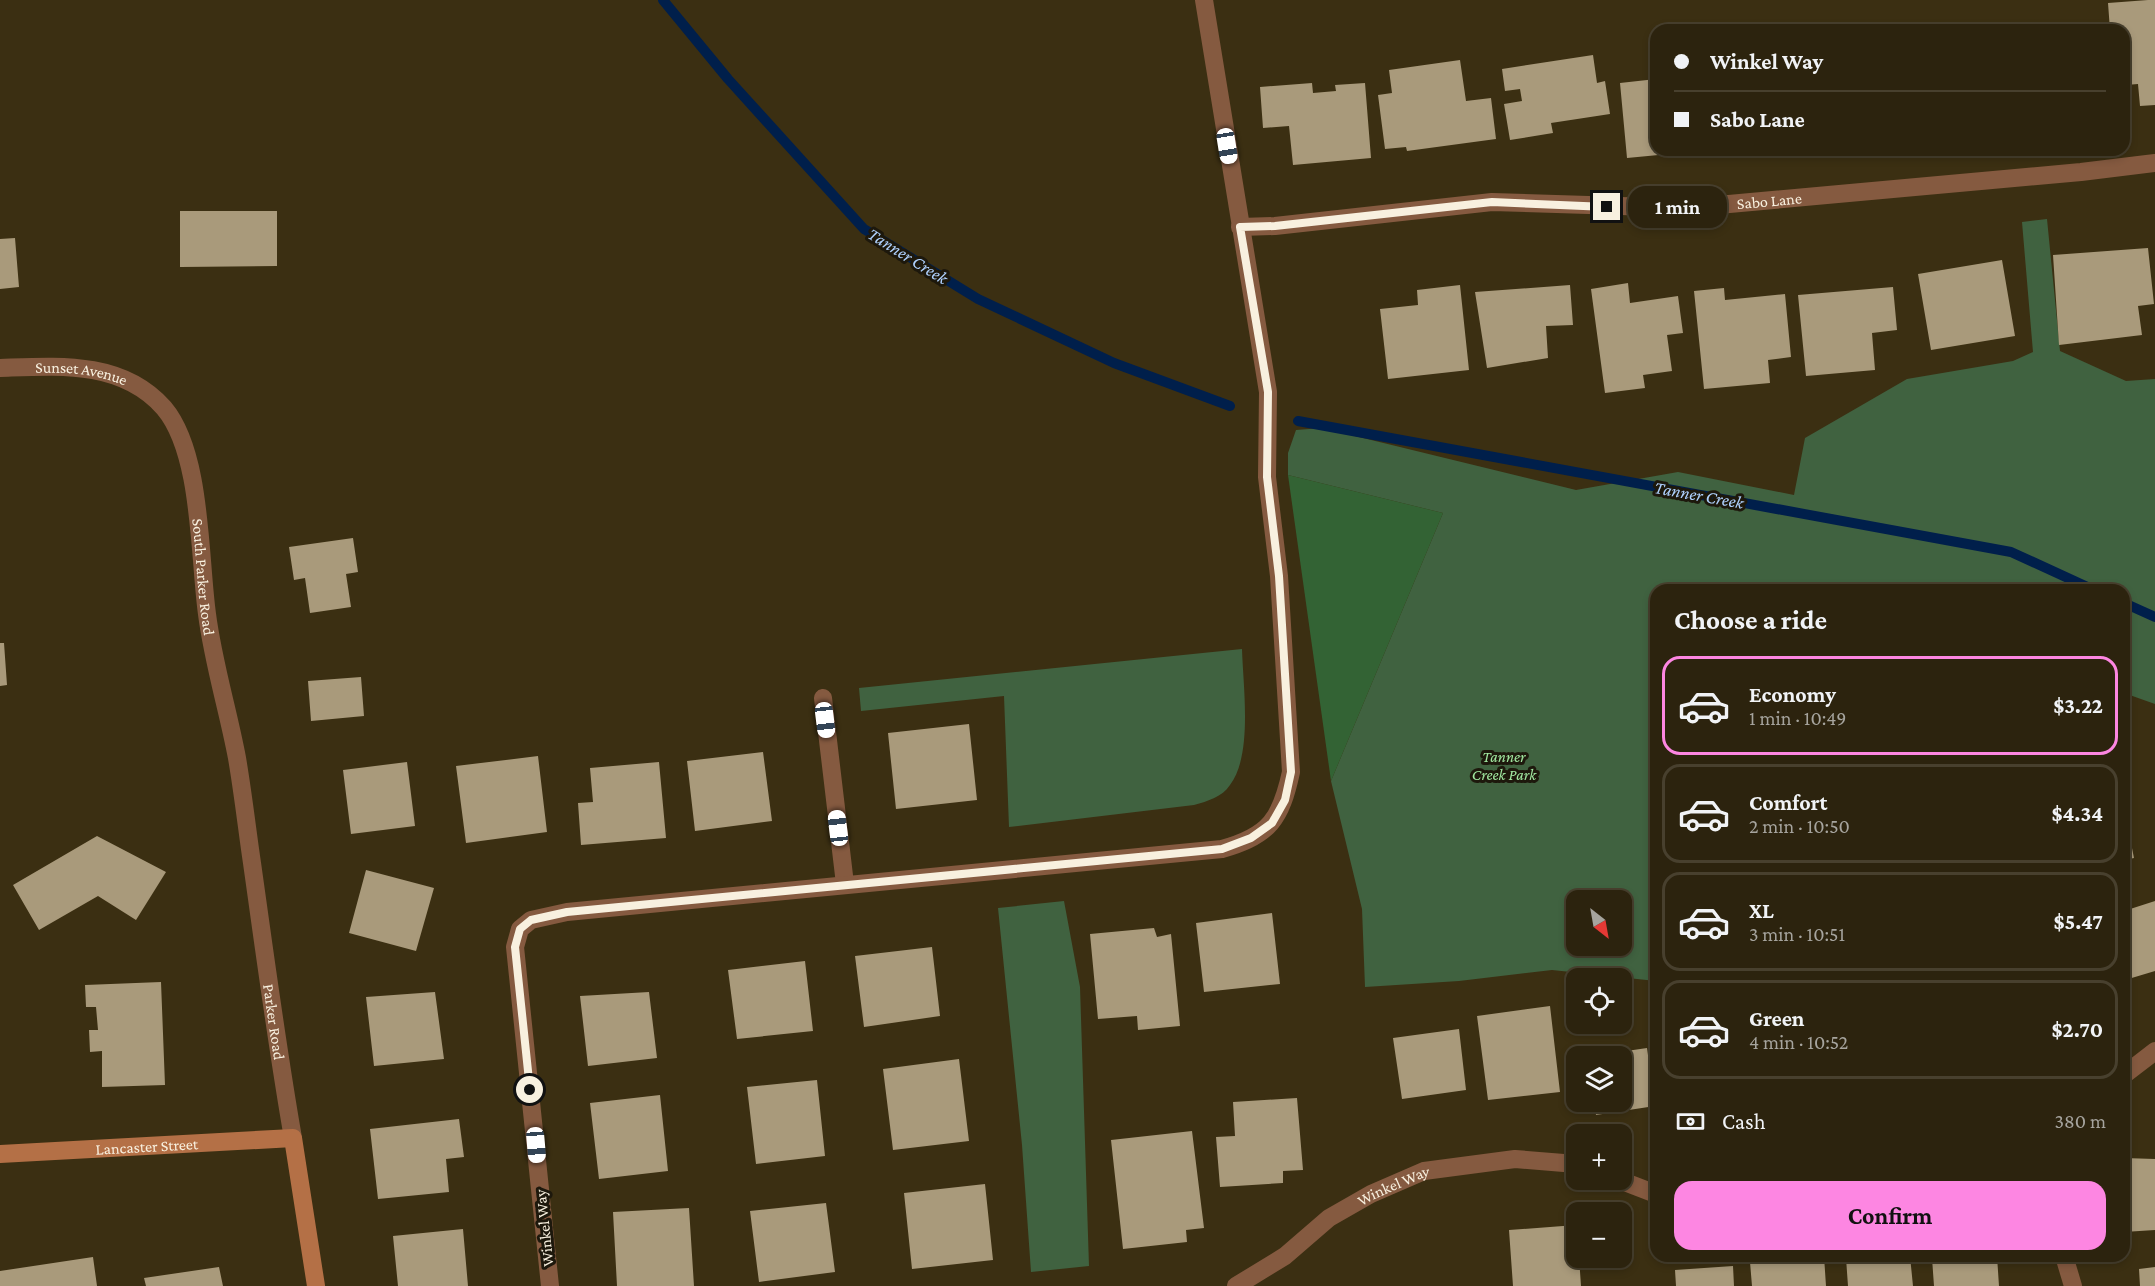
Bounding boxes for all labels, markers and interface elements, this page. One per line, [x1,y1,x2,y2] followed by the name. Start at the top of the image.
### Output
[1710,49,1823,74] text: Winkel Way
[1710,107,1805,132] text: Sabo Lane
[1215,127,1239,165] car
[1628,186,1727,228] callout: 1 min
[1736,189,1802,212] street label: Sabo Lane
[1593,193,1620,220] route end
[1655,196,1700,218] text: 1 min
[864,224,953,289] water label: Tanner Creek
[35,358,130,388] street label: Sunset Avenue
[1653,477,1746,513] water label: Tanner Creek
[190,518,219,637] street label: South Parker Road
[1674,605,1827,635] text: Choose a ride
[1677,679,1731,733] icon: car
[1749,682,1836,707] text: Economy
[2053,693,2103,718] text: $3.22
[814,701,836,739] car
[1749,707,1846,729] text: 1 min · 10:49
[1472,748,1537,783] park label: Tanner Creek Park
[1677,787,1731,841] icon: car
[1749,790,1827,815] text: Comfort
[2051,801,2103,826] text: $4.34
[827,809,849,847] car
[1749,815,1850,837] text: 2 min · 10:50
[1566,890,1632,956] north arrow
[1566,890,1632,1268] map controls
[1677,895,1731,949] icon: car
[1749,898,1774,923] text: XL
[2054,909,2103,934] text: $5.47
[1749,923,1845,945] text: 3 min · 10:51
[1566,968,1632,1034] button: locate
[261,983,289,1062] street label: Parker Road
[1677,1003,1731,1057] icon: car
[1749,1006,1805,1031] text: Green
[2052,1017,2103,1042] text: $2.70
[1749,1031,1848,1053] text: 4 min · 10:52
[1566,1046,1632,1112] button: layers
[516,1076,543,1103] route start
[1674,1105,1707,1138] icon: cash
[1722,1109,1766,1134] text: Cash
[2055,1110,2106,1132] text: 380 m
[1566,1124,1632,1190] button: +
[525,1126,547,1164] car
[95,1135,199,1157] street label: Lancaster Street
[1354,1162,1431,1209] street label: Winkel Way
[1674,1181,2106,1250] button: Confirm
[531,1188,558,1268] street label: Winkel Way
[1566,1202,1632,1268] button: −

